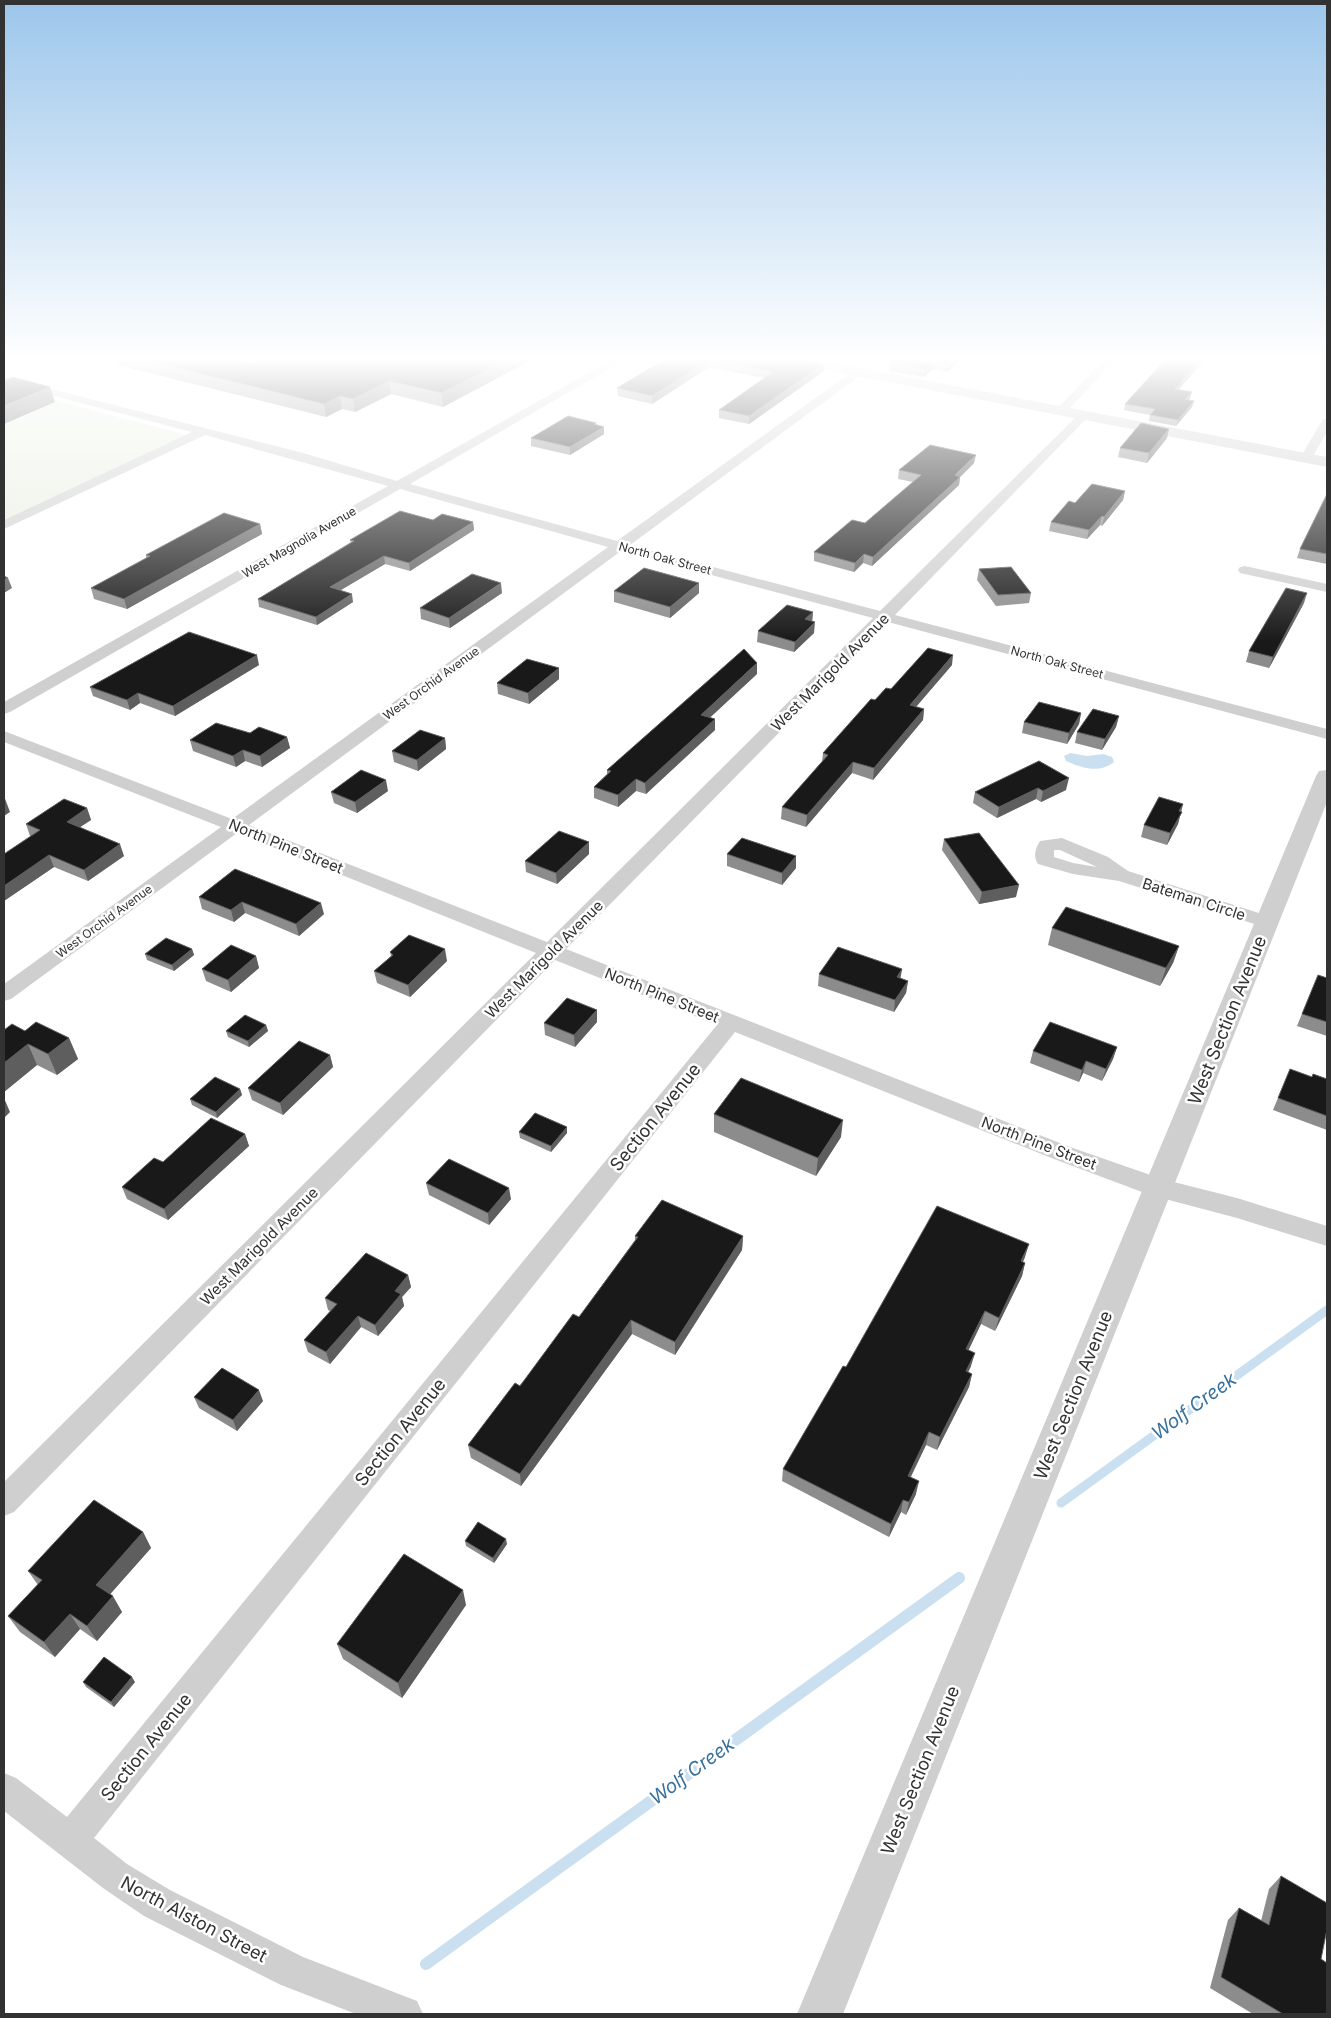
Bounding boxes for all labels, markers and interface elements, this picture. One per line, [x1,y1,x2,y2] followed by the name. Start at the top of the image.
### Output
[239,503,359,581] street label: West Magnolia Avenue
[617,538,713,578] street label: North Oak Street
[767,609,893,735] street label: West Marigold Avenue
[1009,642,1105,682] street label: North Oak Street
[380,643,482,723] street label: West Orchid Avenue
[226,814,346,878] street label: North Pine Street
[1140,873,1248,925] street label: Bateman Circle
[53,881,155,961] street label: West Orchid Avenue
[481,896,607,1022] street label: West Marigold Avenue
[1184,933,1270,1107] street label: West Section Avenue
[602,963,722,1027] street label: North Pine Street
[605,1059,705,1175] street label: Section Avenue
[979,1112,1099,1174] street label: North Pine Street
[196,1183,322,1309] street label: West Marigold Avenue
[1030,1308,1116,1482] street label: West Section Avenue
[1147,1367,1241,1444] water label: Wolf Creek
[350,1374,450,1490] street label: Section Avenue
[877,1683,963,1857] street label: West Section Avenue
[96,1689,196,1805] street label: Section Avenue
[645,1732,739,1809] water label: Wolf Creek
[117,1872,271,1966] street label: North Alston Street

